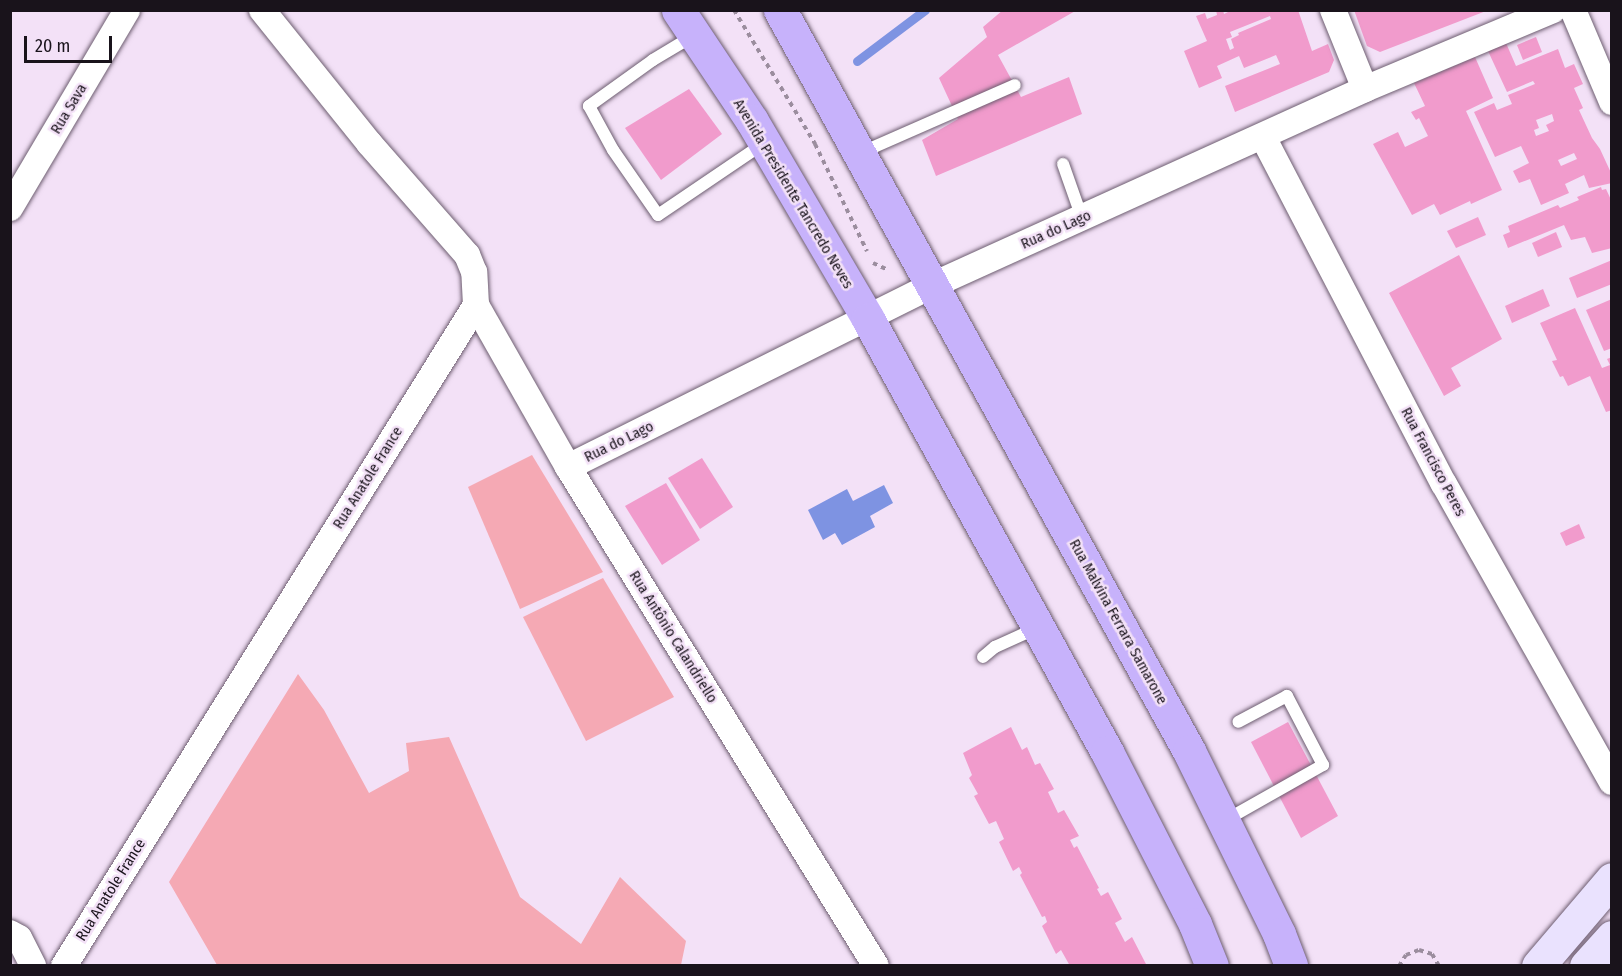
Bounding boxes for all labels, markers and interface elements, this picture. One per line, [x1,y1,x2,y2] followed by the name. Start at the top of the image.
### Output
[27,24,116,62] scale bar
[35,35,70,57] text: 20 m
[47,81,91,137] street label: Rua Sava
[729,96,857,292] street label: Avenida Presidente Tancredo Neves
[1018,207,1094,253] street label: Rua do Lago
[1397,405,1469,519] street label: Rua Francisco Peres
[581,418,657,466] street label: Rua do Lago
[329,424,407,532] street label: Rua Anatole France
[1065,536,1171,708] street label: Rua Malvina Ferrara Samarone
[625,568,721,706] street label: Rua Antônio Calandriello
[72,836,150,944] street label: Rua Anatole France

